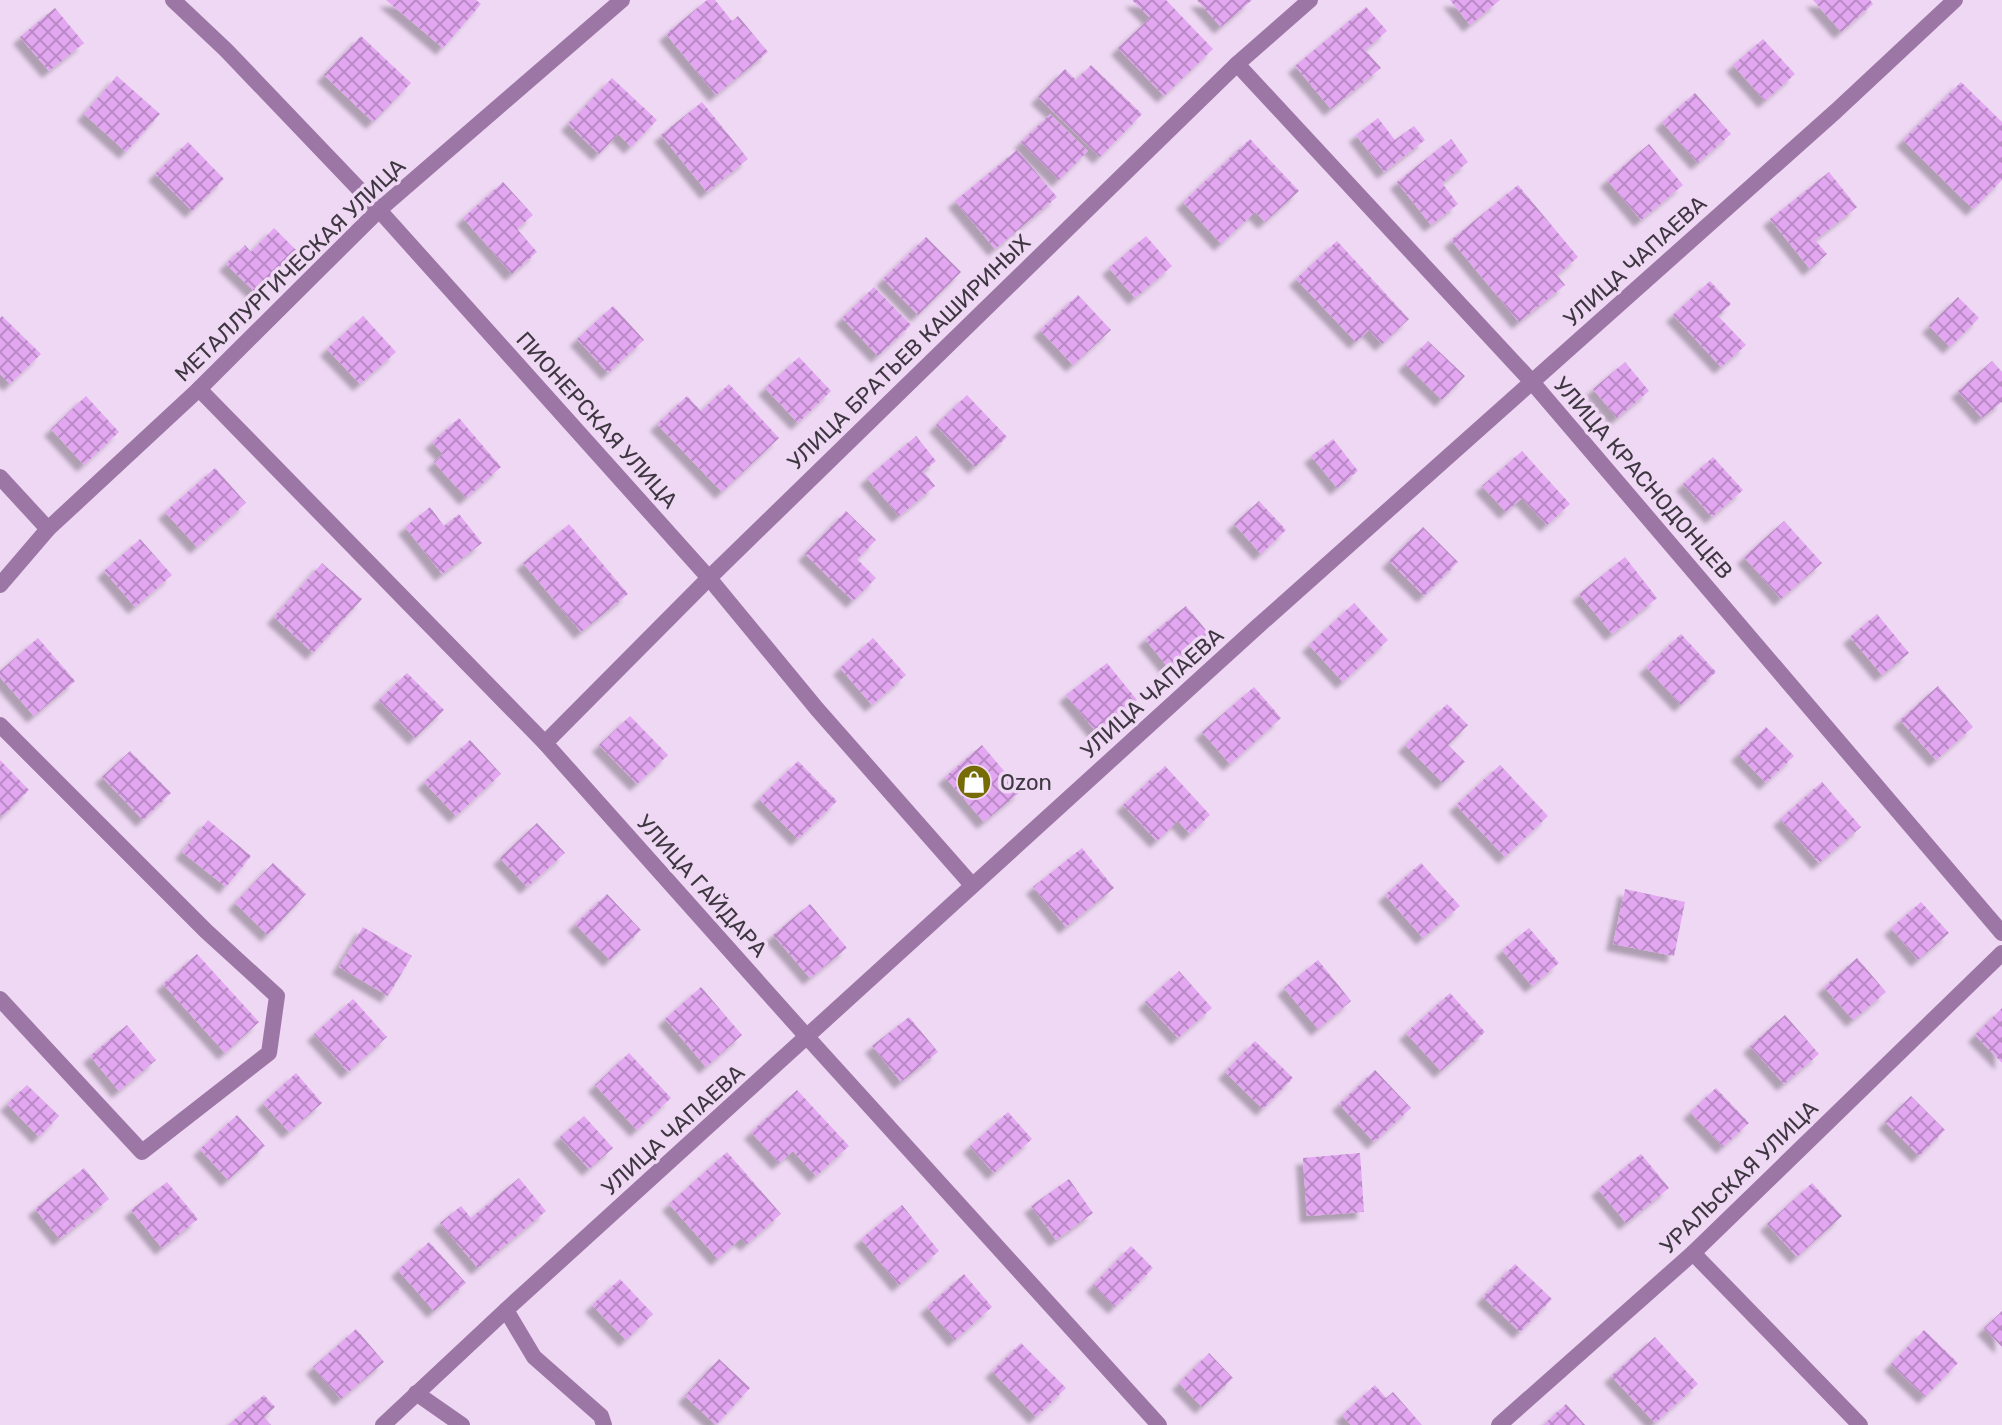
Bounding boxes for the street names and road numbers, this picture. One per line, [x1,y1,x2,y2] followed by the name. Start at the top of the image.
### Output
[169,152,411,387] street label: МЕТАЛЛУРГИЧЕСКАЯ УЛИЦА
[1558,190,1712,332] street label: УЛИЦА ЧАПАЕВА
[782,229,1036,475] street label: УЛИЦА БРАТЬЕВ КАШИРИНЫХ
[511,326,684,514] street label: ПИОНЕРСКАЯ УЛИЦА
[1548,371,1738,585] street label: УЛИЦА КРАСНОДОНЦЕВ
[1075,622,1229,764] street label: УЛИЦА ЧАПАЕВА
[631,809,773,963] street label: УЛИЦА ГАЙДАРА
[596,1059,750,1201] street label: УЛИЦА ЧАПАЕВА
[1654,1095,1824,1259] street label: УРАЛЬСКАЯ УЛИЦА

